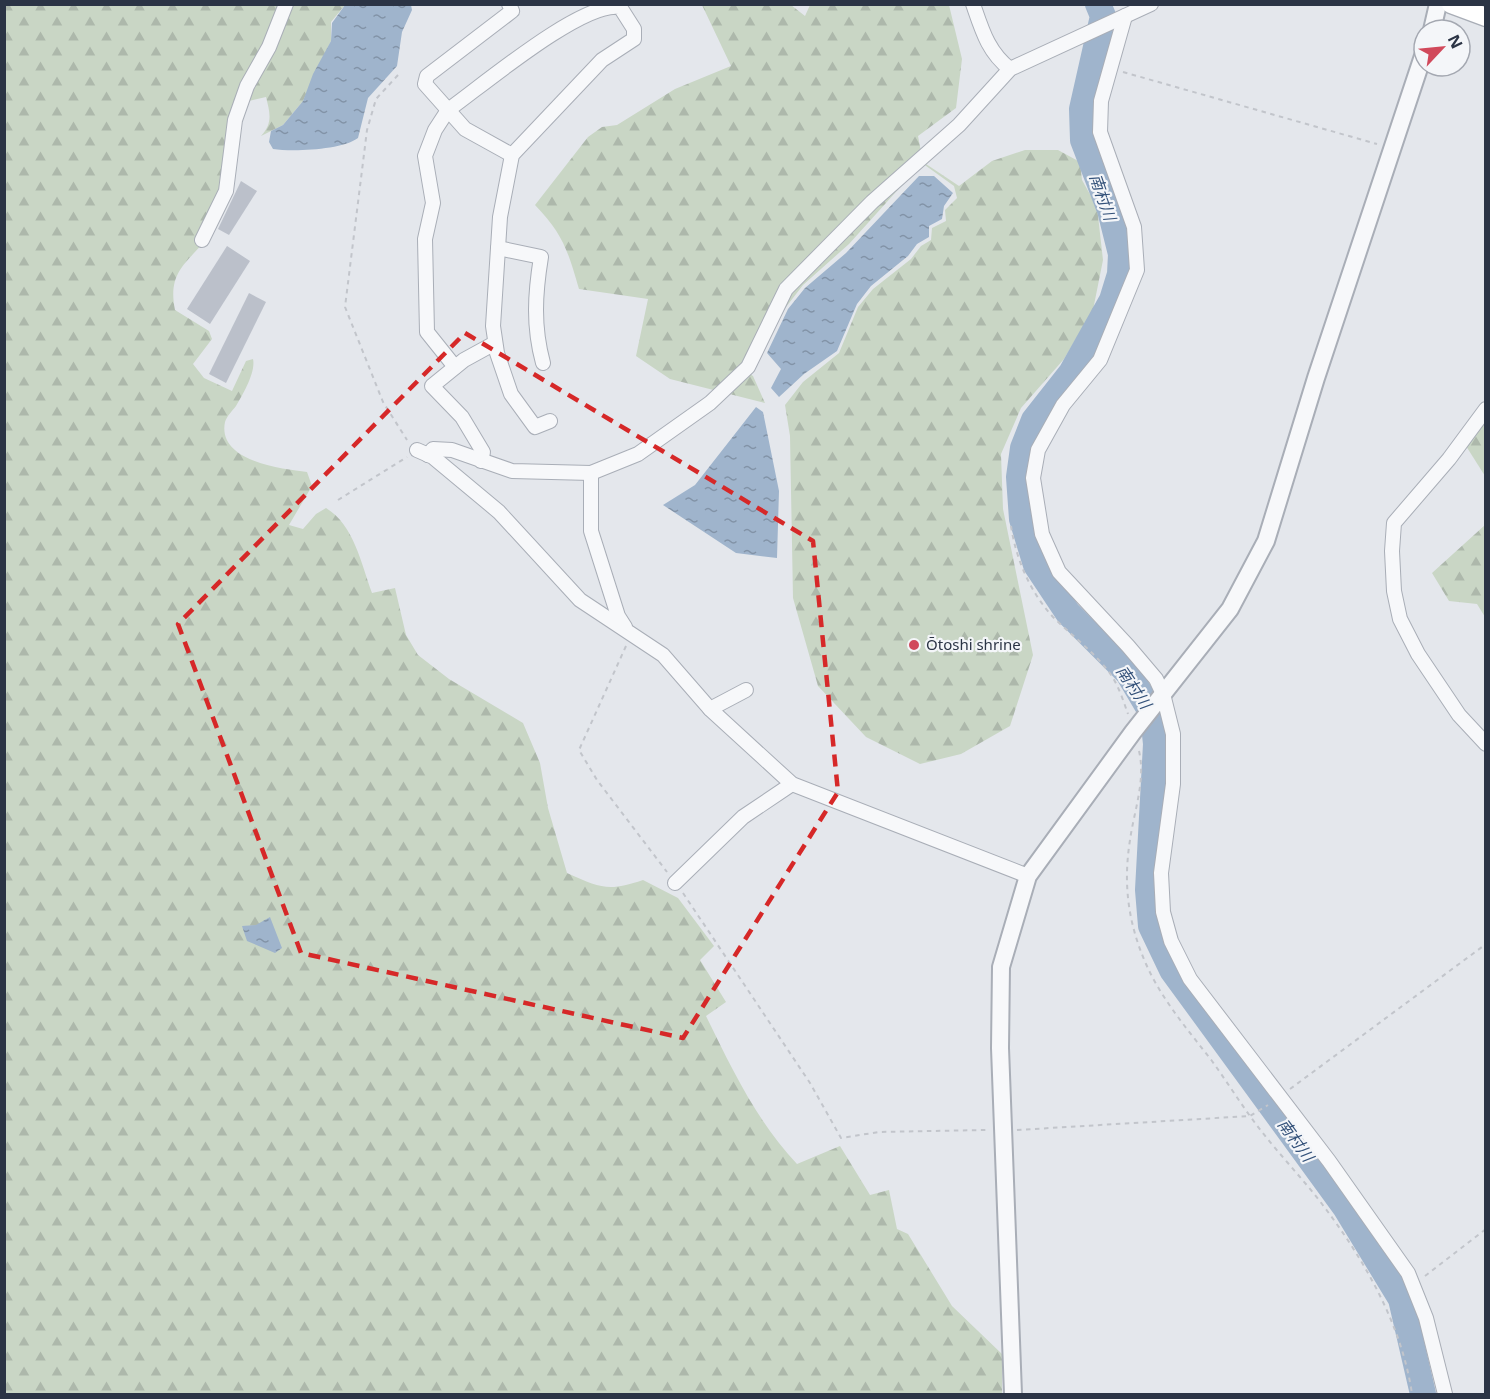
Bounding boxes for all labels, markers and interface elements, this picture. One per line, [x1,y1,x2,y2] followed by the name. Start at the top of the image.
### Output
[1412,18,1472,78] north arrow
[1443,31,1468,52] text: N
[1085,171,1122,225] water label: 南村川
[926,634,1021,654] place label: Ōtoshi shrine
[907,638,921,652] marker: Ōtoshi shrine
[1111,661,1158,715] water label: 南村川
[1273,1114,1320,1167] water label: 南村川

